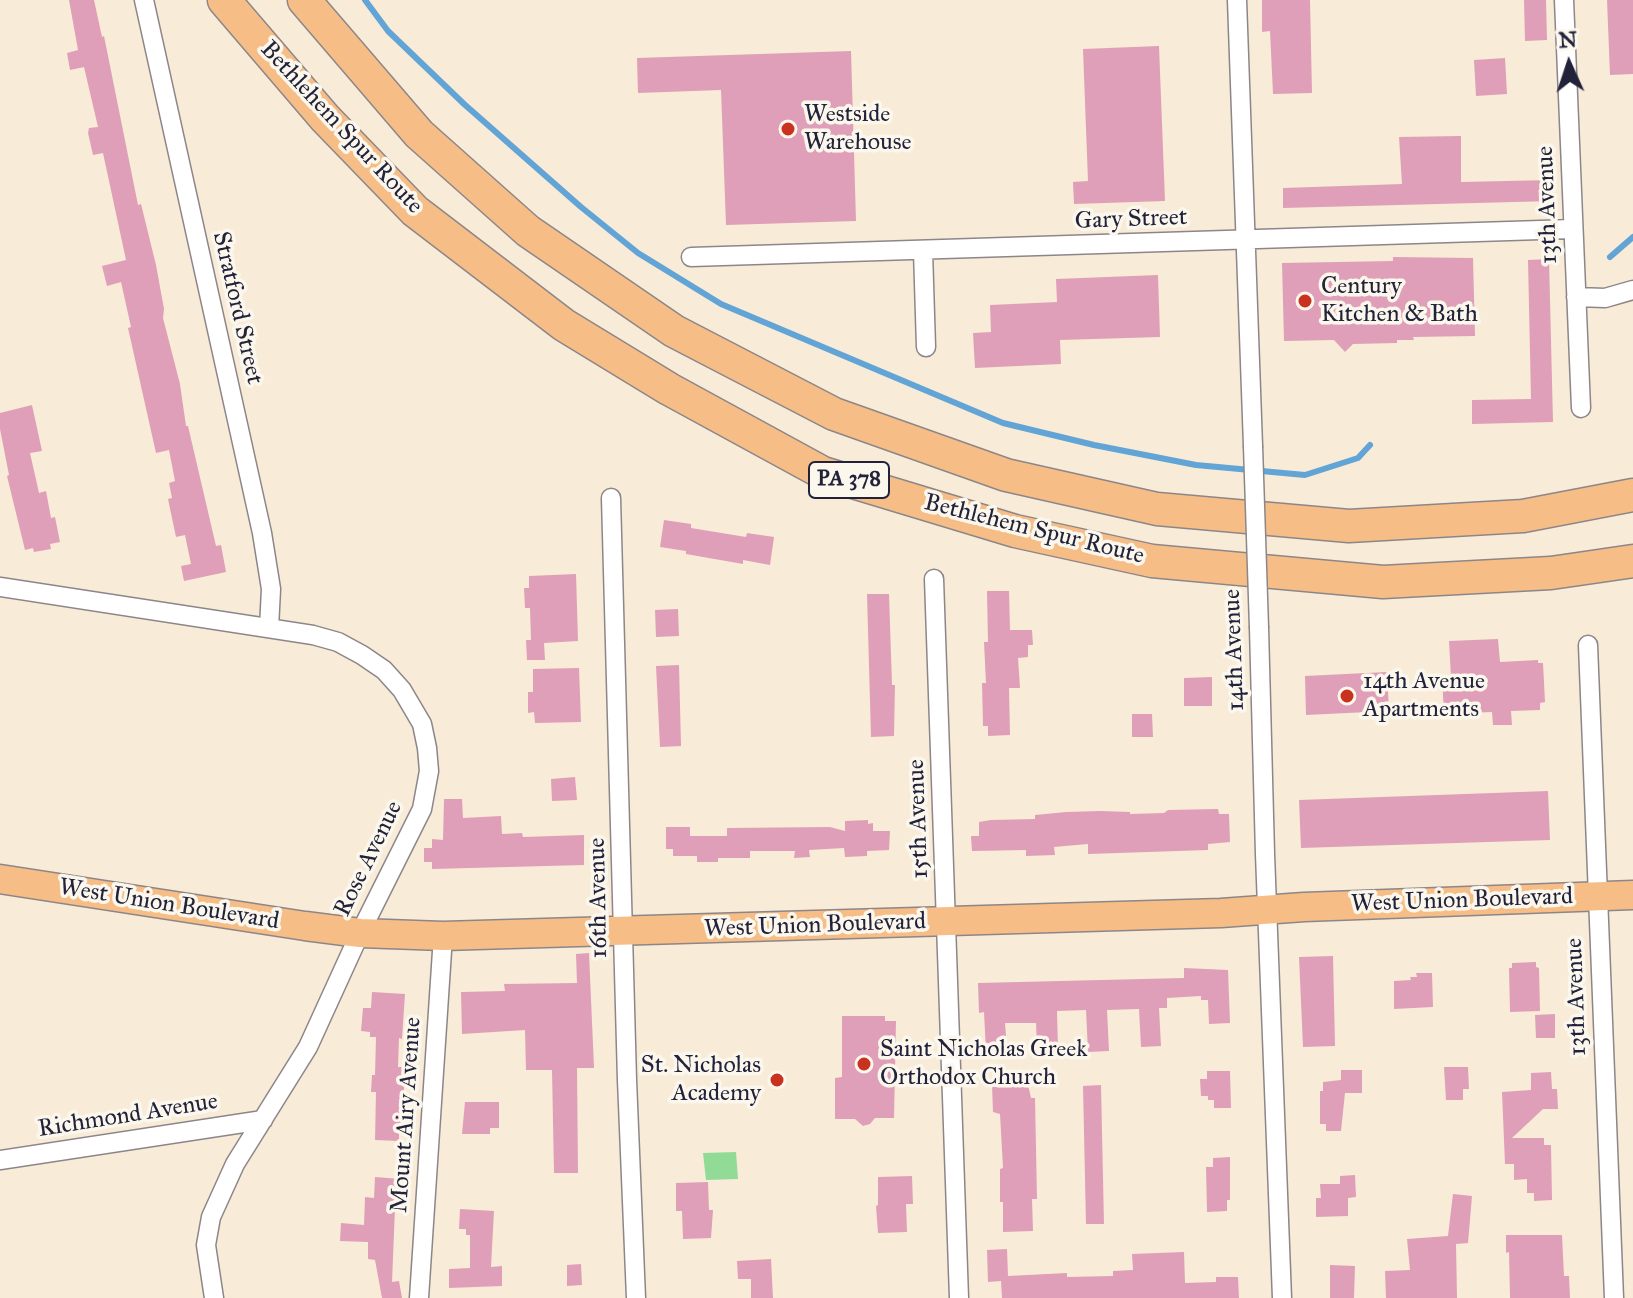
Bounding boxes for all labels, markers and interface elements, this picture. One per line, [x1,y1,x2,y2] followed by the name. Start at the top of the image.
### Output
[1529,24,1609,104] north arrow
[1558,26,1578,54] text: N
[254,36,428,220] street label: Bethlehem Spur Route
[804,101,912,157] place label: Westside Warehouse
[779,120,797,138] marker: Westside Warehouse
[1532,145,1564,265] street label: 13th Avenue
[1074,204,1188,236] street label: Gary Street
[205,229,269,387] street label: Stratford Street
[1321,273,1478,329] place label: Century Kitchen & Bath
[1296,292,1314,310] marker: Century Kitchen & Bath
[809,462,889,498] road number: PA 378
[921,489,1147,571] street label: Bethlehem Spur Route
[1218,589,1252,711] street label: 14th Avenue
[1363,668,1485,724] place label: 14th Avenue Apartments
[1338,687,1356,705] marker: 14th Avenue Apartments
[903,759,935,879] street label: 15th Avenue
[329,797,409,921] street label: Rose Avenue
[584,837,614,959] street label: 16th Avenue
[57,873,281,937] street label: West Union Boulevard
[1350,883,1574,919] street label: West Union Boulevard
[703,908,927,944] street label: West Union Boulevard
[1561,937,1593,1057] street label: 13th Avenue
[386,1016,428,1214] street label: Mount Airy Avenue
[880,1036,1087,1092] place label: Saint Nicholas Greek Orthodox Church
[641,1052,761,1108] place label: St. Nicholas Academy
[855,1055,873,1073] marker: Saint Nicholas Greek Orthodox Church
[768,1071,786,1089] marker: St. Nicholas Academy
[36,1088,220,1144] street label: Richmond Avenue

